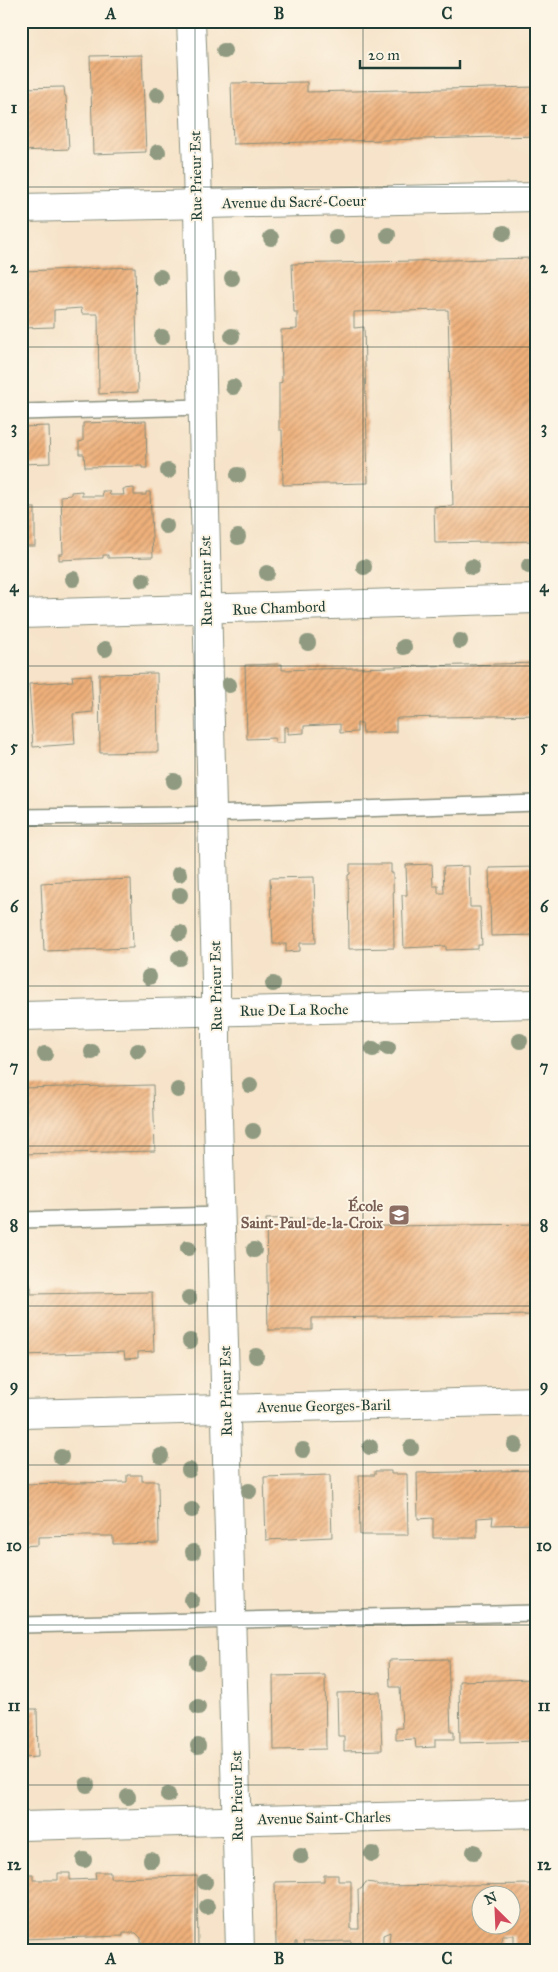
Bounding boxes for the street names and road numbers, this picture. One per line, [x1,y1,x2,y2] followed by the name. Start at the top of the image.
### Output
[186,130,206,222] street label: Rue Prieur Est
[221,192,367,212] street label: Avenue du Sacré-Coeur
[196,535,216,627] street label: Rue Prieur Est
[232,597,326,619] street label: Rue Chambord
[206,940,226,1032] street label: Rue Prieur Est
[239,1000,349,1020] street label: Rue De La Roche
[216,1345,236,1437] street label: Rue Prieur Est
[256,1396,392,1416] street label: Avenue Georges-Baril
[227,1750,247,1842] street label: Rue Prieur Est
[256,1808,391,1828] street label: Avenue Saint-Charles

